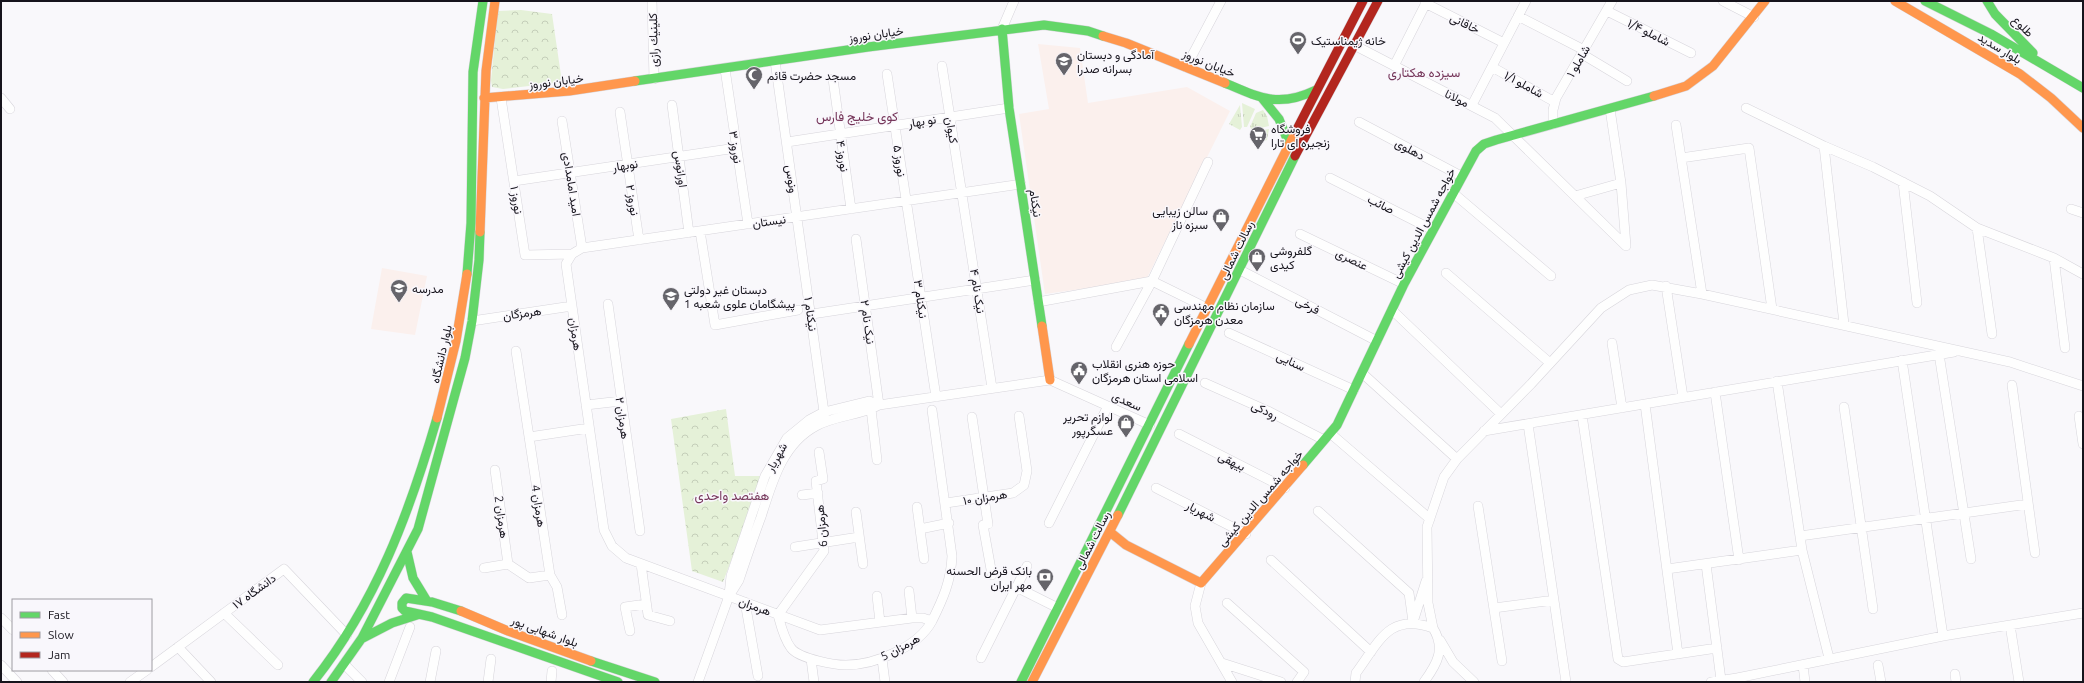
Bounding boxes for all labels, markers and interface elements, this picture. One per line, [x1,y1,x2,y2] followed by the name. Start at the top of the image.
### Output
[1447,10,1482,37] street label: خاقانی
[646,13,662,67] street label: كلينيك رازی
[2008,13,2036,41] street label: طلوع
[1625,16,1672,50] street label: شاملو ۱/۴
[847,24,905,46] street label: خیابان نوروز
[1288,30,1308,55] sports icon: خانه ژیمناستیک
[1975,30,2024,68] street label: بلوار سدید
[1311,34,1386,49] place label: خانه ژیمناستیک
[1564,43,1594,80] street label: شاملو ۱
[1179,46,1237,81] street label: خیابان نوروز
[1077,48,1155,77] place label: آمادگی و دبستان بسرانه صدرا
[1054,51,1074,76] school or university icon: آمادگی و دبستان بسرانه صدرا
[744,65,764,90] mosque icon: مسجد حضرت قائم
[1388,65,1460,81] district label: سیزده هکتاری
[1501,68,1546,102] street label: شاملو ۱/۱
[767,69,856,84] place label: مسجد حضرت قائم
[527,71,584,93] street label: خیابان نوروز
[1442,87,1471,111] street label: مولانا
[816,109,898,126] district label: کوی خلیج فارس
[906,112,937,132] street label: نو بهار
[941,116,961,145] street label: کیوان
[1271,122,1330,151] place label: فروشگاه زنجیره ای تارا
[1248,125,1268,150] supermarket icon: فروشگاه زنجیره ای تارا
[725,130,745,165] street label: نوروز ۳
[1392,136,1427,164] street label: دهلوی
[832,139,852,173] street label: نوروز ۴
[889,144,909,178] street label: نوروز ۵
[670,150,690,189] street label: اورانوس
[559,151,583,217] street label: امید امامدادی
[610,157,639,176] street label: نوبهار
[782,164,800,194] street label: ونوس
[1388,166,1459,281] street label: خواجه شمس الدين كيشی
[622,184,642,217] street label: نوروز ۲
[506,185,526,215] street label: نوروز ۱
[1025,188,1045,218] street label: نیکنام
[1365,192,1396,217] street label: صائب
[1152,204,1208,233] place label: سالن زیبایی سبزه ناز
[1211,207,1231,232] shop icon: سالن زیبایی سبزه ناز
[751,212,787,231] street label: نیستان
[1216,218,1258,282] street label: رسالت شمالی
[1270,244,1312,273] place label: گلفروشی کیدی
[1333,246,1370,274] street label: عنصری
[1247,247,1267,272] shop icon: گلفروشی کیدی
[966,268,988,315] street label: نیک نام ۴
[389,278,409,303] school or university icon: مدرسه
[910,279,930,319] street label: نیکنام ۳
[412,282,444,297] place label: مدرسه
[684,283,795,312] place label: دبستان غیر دولتی پیشگامان علوی شعبه 1
[661,286,681,311] school or university icon: دبستان غیر دولتی پیشگامان علوی شعبه 1
[1293,294,1322,318] street label: فرخی
[800,296,820,332] street label: نیکنام ۱
[856,299,878,345] street label: نیک نام ۲
[1174,299,1275,328] place label: سازمان نظام مهندسی معدن هرمزگان
[1151,302,1171,327] public building icon: سازمان نظام مهندسی معدن هرمزگان
[502,304,542,324] street label: هرمزگان
[565,317,585,352] street label: هرمزان
[428,324,456,385] street label: بلوار دانشگاه
[1274,349,1307,375] street label: سنایی
[1092,357,1198,386] place label: حوزه هنری انقلاب اسلامی استان هرمزگان
[1069,360,1089,385] public building icon: حوزه هنری انقلاب اسلامی استان هرمزگان
[1109,389,1144,415] street label: سعدی
[612,396,632,440] street label: هرمزان ۲
[1249,398,1280,424] street label: رودکی
[1062,410,1113,439] place label: لوازم تحریر عسگرپور
[1116,413,1136,438] shop icon: لوازم تحریر عسگرپور
[762,440,791,476] street label: شهریار
[1215,447,1307,550] street label: خواجه شمس الدين كيشی
[1216,449,1248,475] street label: بیهقی
[527,484,549,528] street label: هرمزان 4
[962,487,1008,509] street label: هرمزان ۱۰
[695,488,769,504] district label: هفتصد واحدی
[491,495,511,539] street label: هرمزان 2
[1182,498,1218,526] street label: شهریار
[813,504,831,548] street label: هرمزان 6
[1072,509,1114,572] street label: رسالت شمالی
[946,564,1032,593] place label: بانک قرض الحسنه مهر ایران
[1035,567,1055,592] bank icon: بانک قرض الحسنه مهر ایران
[230,571,278,611] street label: دانشگاه ۱۷
[737,594,773,620] street label: هرمزان
[12,599,152,671] legend
[48,608,70,621] text: Fast
[508,613,580,651] street label: بلوار شهابی پور
[48,628,74,641] text: Slow
[878,631,923,665] street label: هرمزان 5
[48,648,70,661] text: Jam

